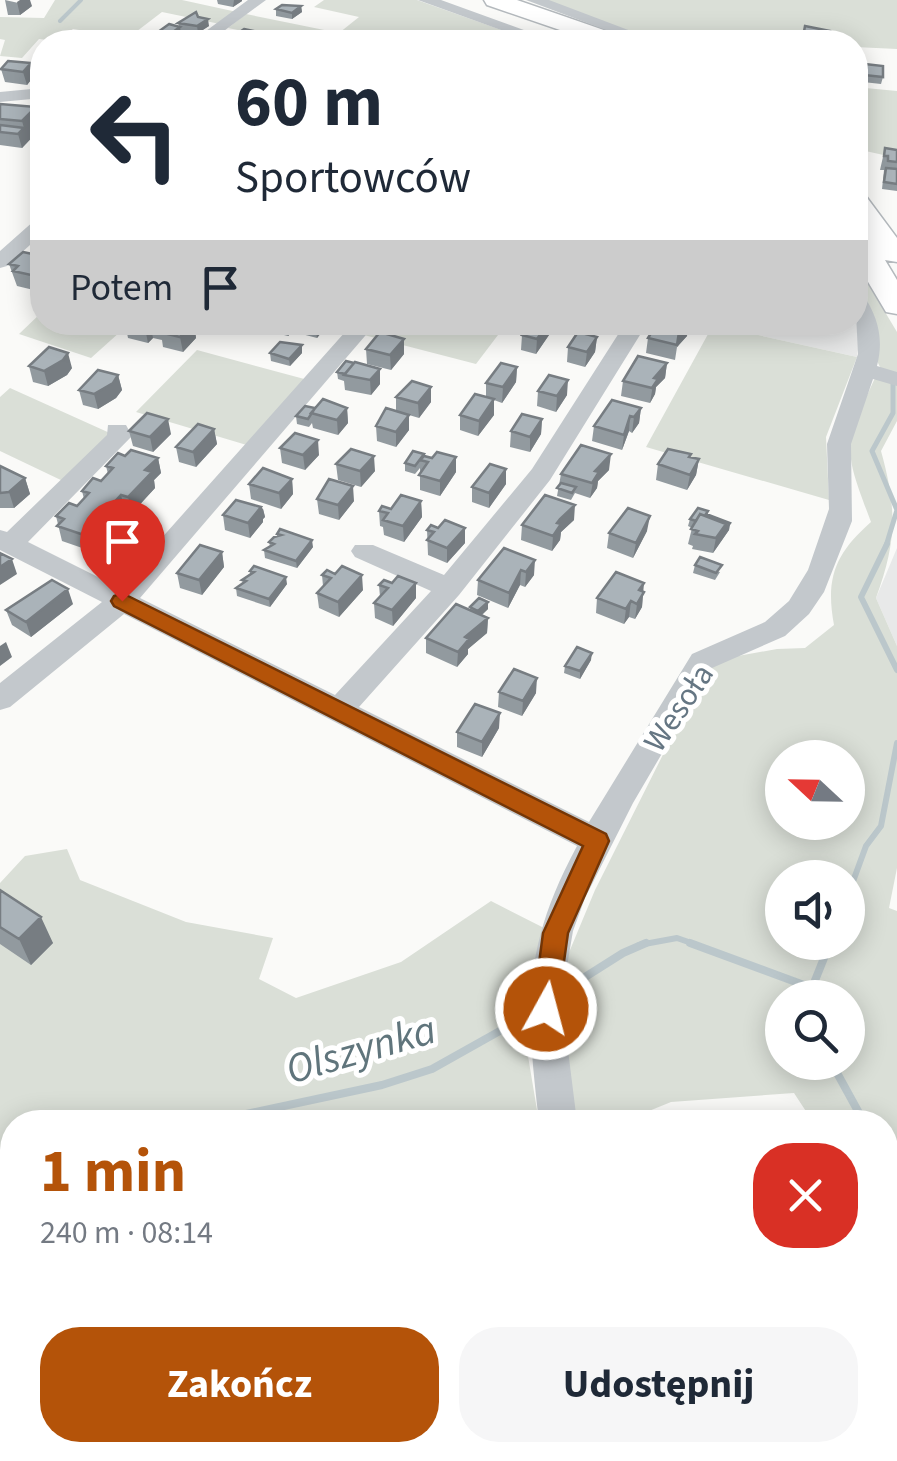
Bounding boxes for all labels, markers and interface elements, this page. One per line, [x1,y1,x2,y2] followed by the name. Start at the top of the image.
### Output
[235,53,383,153] text: 60 m
[70,70,200,200] icon: left
[235,146,471,210] text: Sportowców
[193,260,248,315] icon: arrive
[70,261,173,315] text: Potem
[80,499,165,602] pin
[95,514,150,569] icon: arrive
[633,655,725,761] street label: Wesoła
[765,740,865,840] north arrow
[765,740,865,1080] map controls
[765,860,865,960] button: sound
[494,957,598,1061] position arrow
[765,980,865,1080] button: search
[279,1000,443,1100] water label: Olszynka
[40,1130,186,1215] text: 1 min
[753,1143,858,1248] button: close
[40,1210,213,1256] text: 240 m · 08:14
[40,1327,439,1442] button: Zakończ
[459,1327,858,1442] button: Udostępnij

